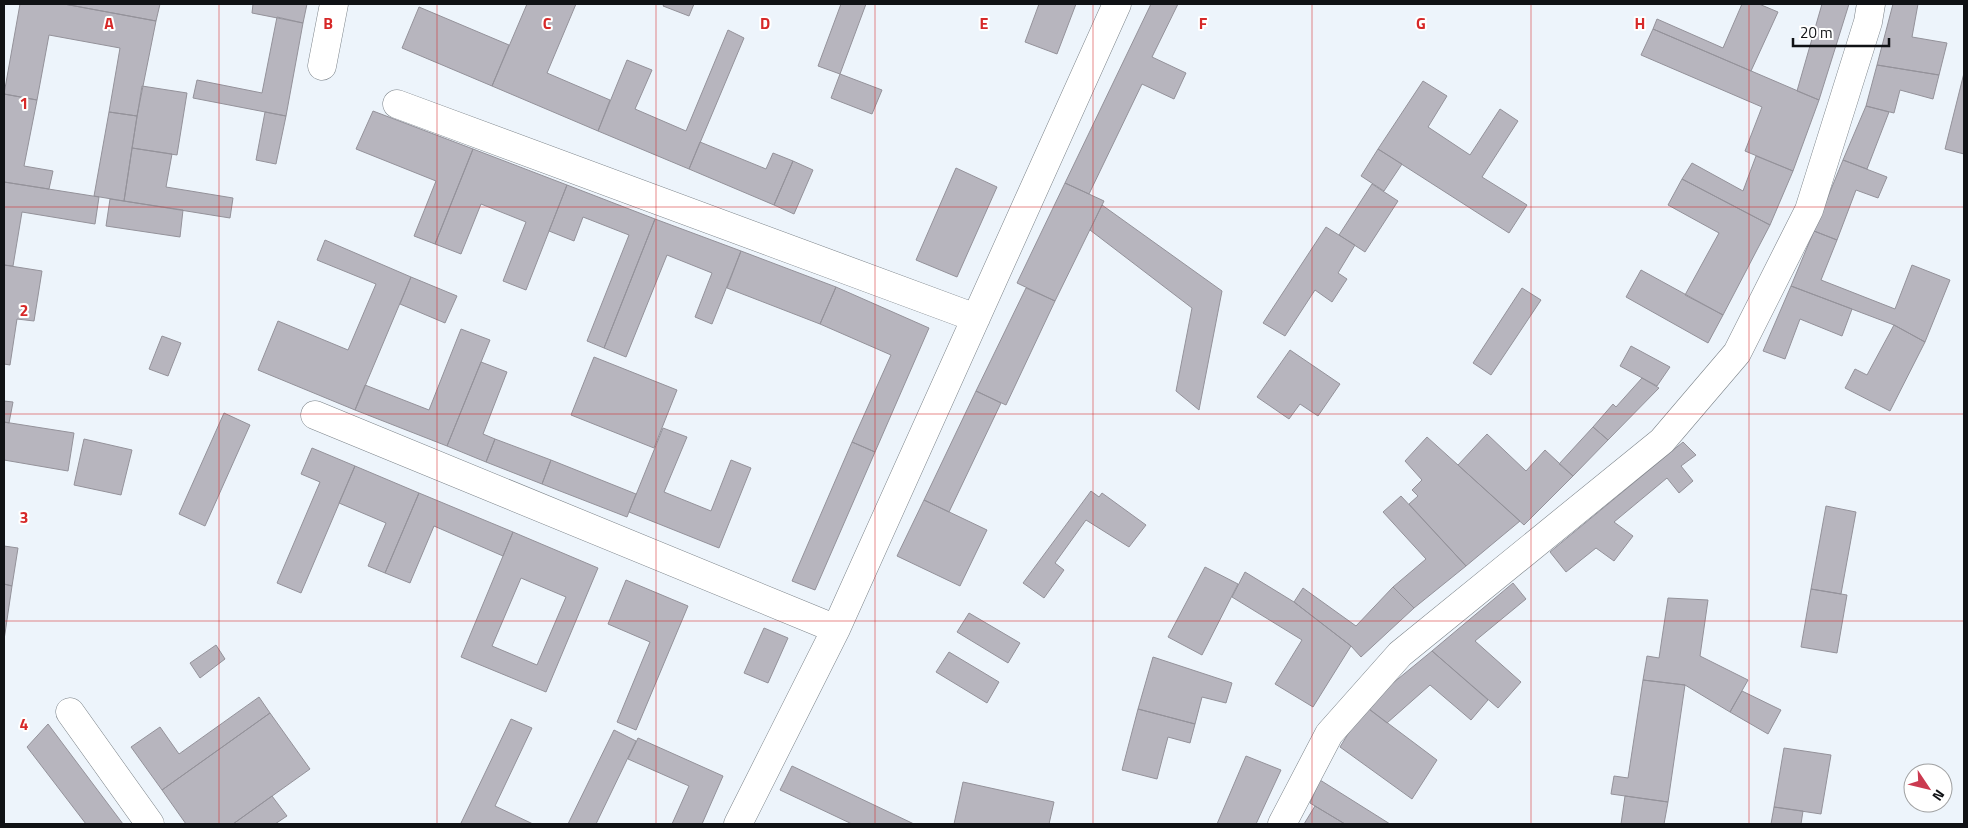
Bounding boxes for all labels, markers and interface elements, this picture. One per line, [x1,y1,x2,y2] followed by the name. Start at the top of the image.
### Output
[104,11,114,35] text: A
[323,11,333,35] text: B
[543,11,552,35] text: C
[760,11,770,35] text: D
[980,11,989,35] text: E
[1199,11,1208,35] text: F
[1416,11,1426,35] text: G
[1635,11,1645,35] text: H
[1793,15,1889,47] scale bar
[1800,21,1833,44] text: 20 m
[20,91,28,115] text: 1
[20,298,28,322] text: 2
[20,505,28,529] text: 3
[20,712,29,736] text: 4
[1903,763,1953,813] north arrow
[1928,786,1950,806] text: N

